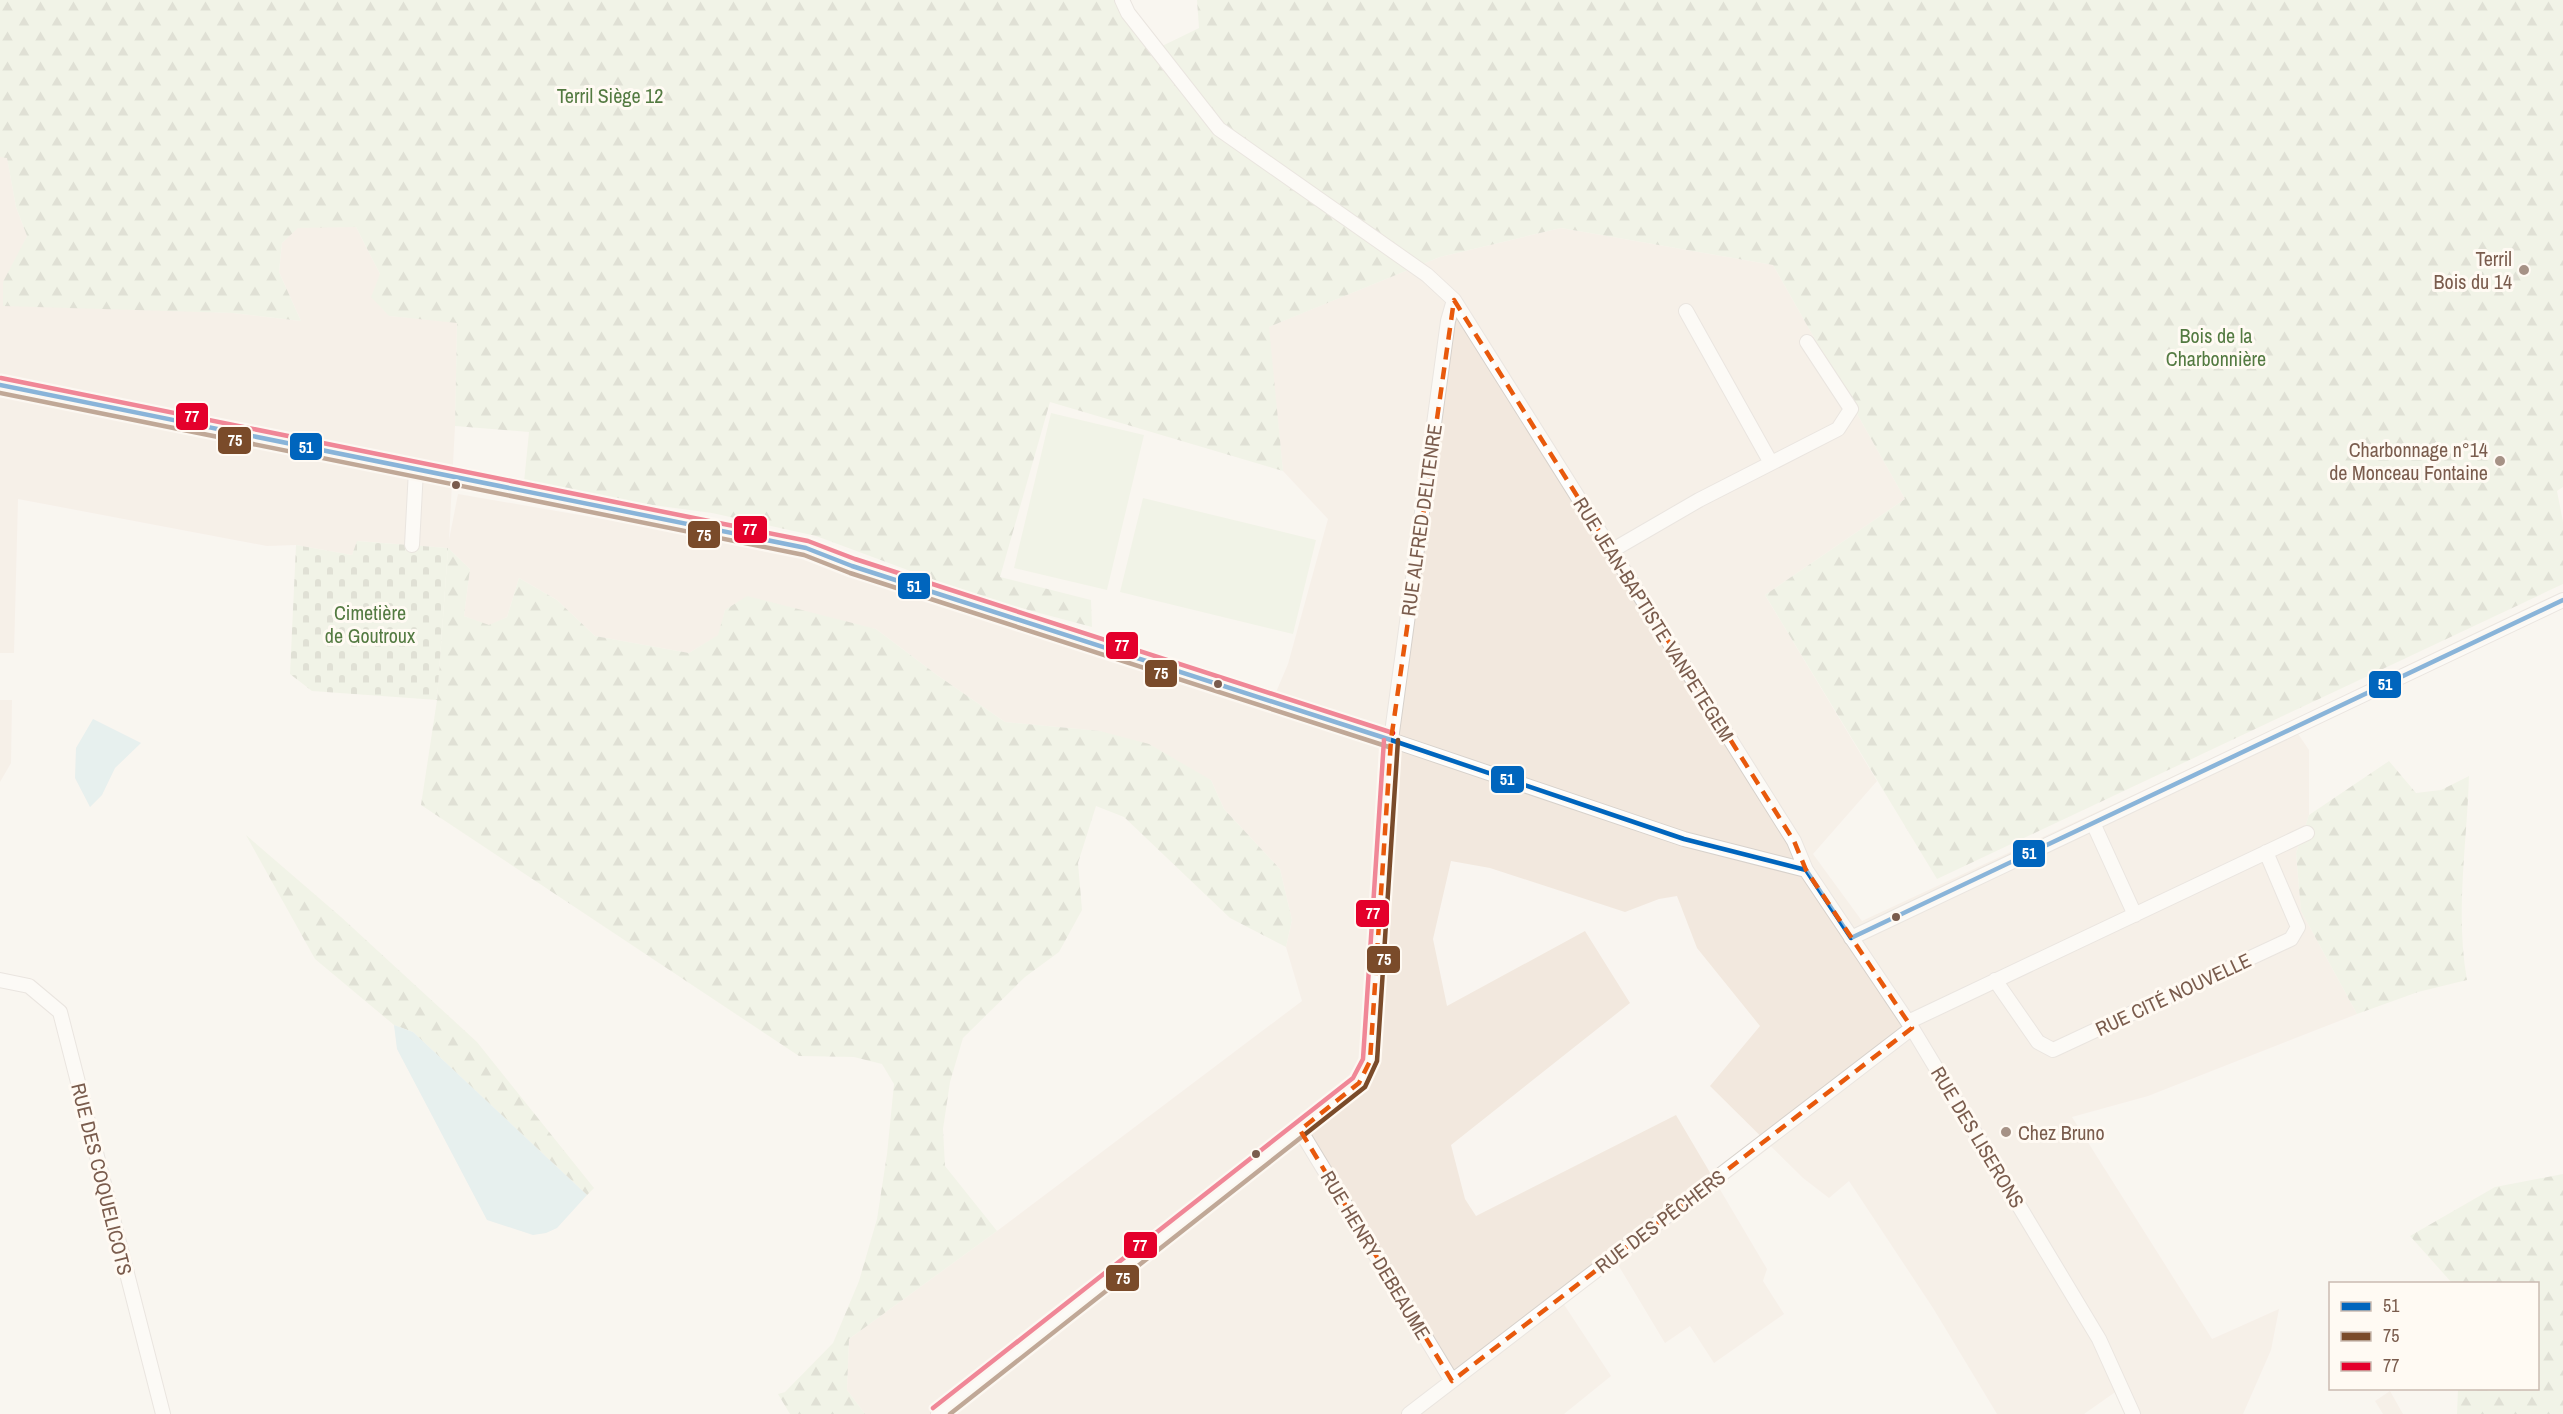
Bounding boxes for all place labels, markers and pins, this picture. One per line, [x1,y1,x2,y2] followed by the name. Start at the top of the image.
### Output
[2434,245,2512,295] place label: Terril Bois du 14
[2517,263,2531,277] marker: Terril Bois du 14
[2329,436,2488,486] place label: Charbonnage n°14 de Monceau Fontaine
[2493,454,2507,468] marker: Charbonnage n°14 de Monceau Fontaine
[450,479,462,491] unlabelled marker
[1212,678,1224,690] unlabelled marker
[1890,911,1902,923] unlabelled marker
[2018,1119,2105,1146] place label: Chez Bruno
[1999,1125,2013,1139] marker: Chez Bruno
[1250,1148,1262,1160] unlabelled marker

